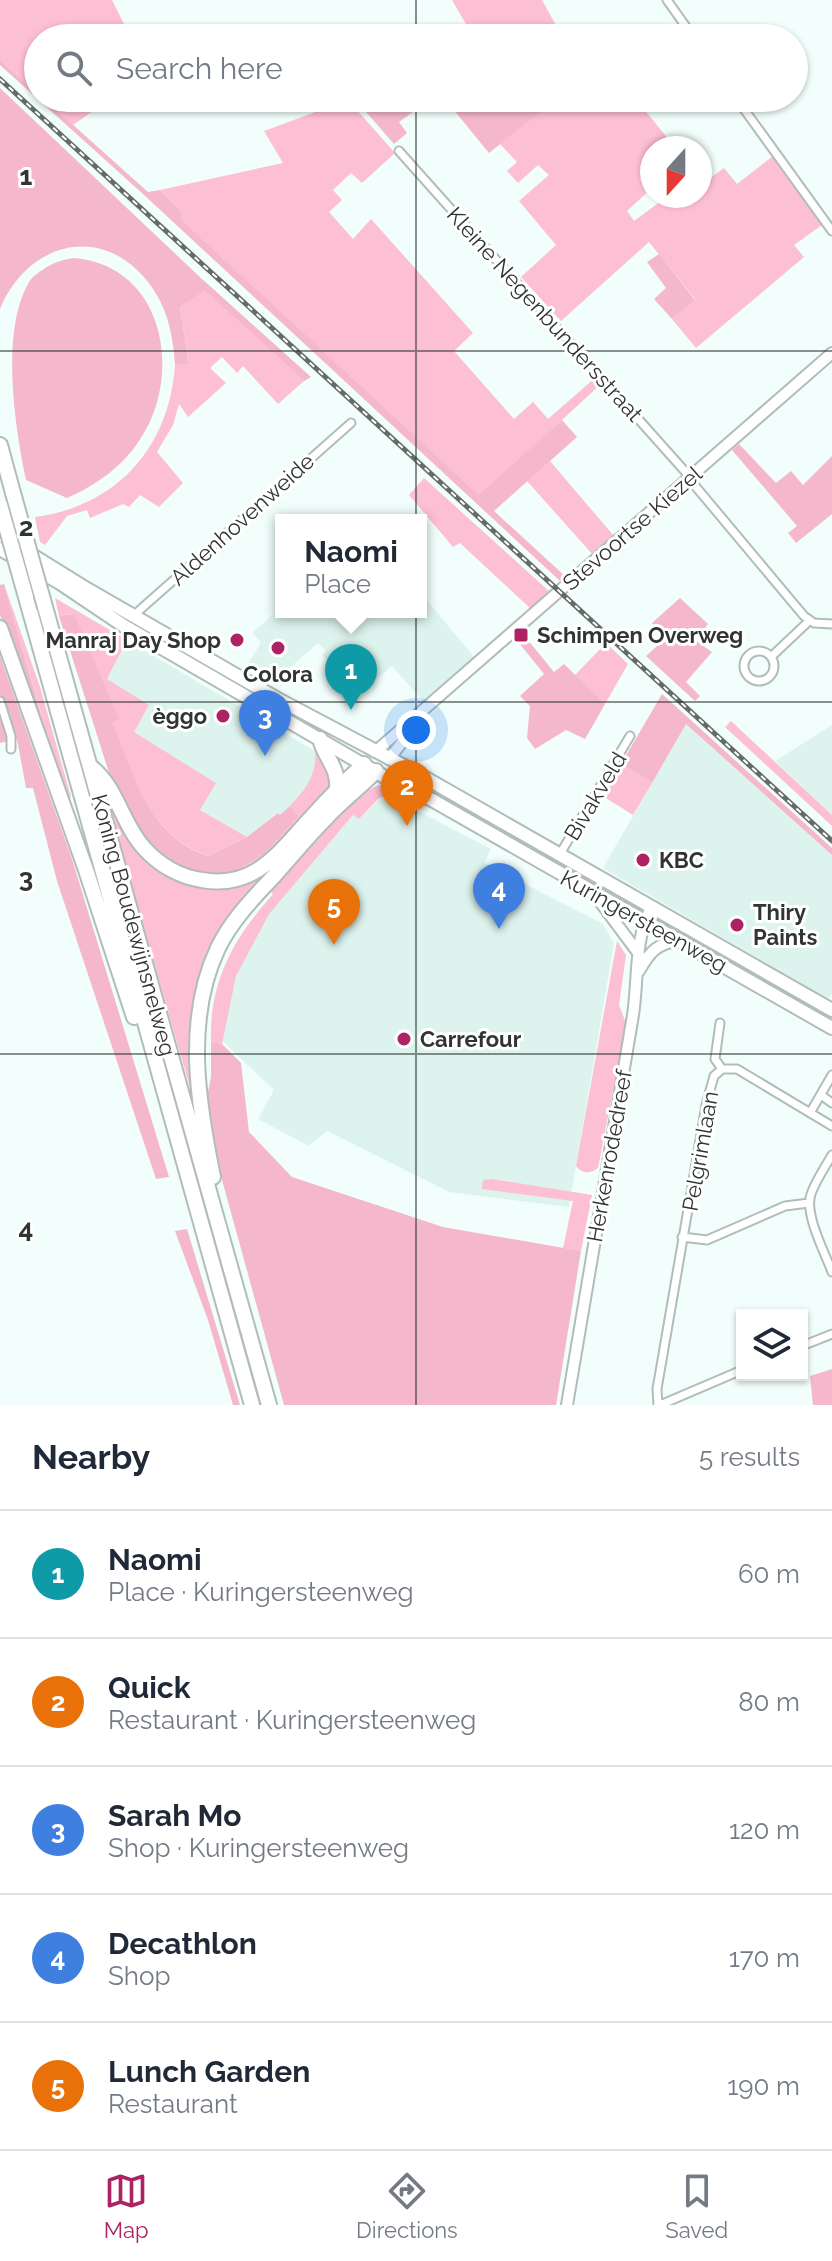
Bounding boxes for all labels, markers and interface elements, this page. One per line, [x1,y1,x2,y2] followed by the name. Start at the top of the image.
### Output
[24,24,808,112] search box
[52,46,96,90] icon: search
[116,51,283,86] text: Search here
[640,136,712,208] north arrow
[20,161,33,191] text: 1
[442,201,649,427] street label: Kleine Negenbundersstraat
[165,448,319,590] street label: Aldenhovenweide
[557,460,707,596] street label: Stevoortse Kiezel
[19,512,33,542] text: 2
[275,514,427,618] popup
[304,534,398,569] text: Naomi
[304,569,371,599] text: Place
[537,622,743,648] place label: Schimpen Overweg
[512,626,530,644] marker: Schimpen Overweg
[45,627,221,653] place label: Manraj Day Shop
[228,631,246,649] marker: Manraj Day Shop
[269,639,287,657] marker: Colora
[325,644,377,710] pin: 1
[243,661,313,687] place label: Colora
[239,690,291,756] pin: 3
[153,703,207,729] place label: èggo
[214,707,232,725] marker: èggo
[396,710,436,750] your location
[559,747,631,845] street label: Bivakveld
[381,760,433,826] pin: 2
[87,791,181,1059] street label: Koning Boudewijnsnelweg
[659,847,704,873] place label: KBC
[634,851,652,869] marker: KBC
[19,863,33,893] text: 3
[473,863,525,929] pin: 4
[556,864,732,978] street label: Kuringersteenweg
[308,879,360,945] pin: 5
[753,899,817,950] place label: Thiry Paints
[728,916,746,934] marker: Thiry Paints
[420,1026,522,1052] place label: Carrefour
[395,1030,413,1048] marker: Carrefour
[581,1067,637,1244] street label: Herkenrodedreef
[677,1089,723,1213] street label: Pelgrimlaan
[19,1214,33,1244] text: 4
[736,1309,808,1381] map controls
[736,1309,808,1381] button: layers
[32,1437,150,1477] text: Nearby
[699,1442,800,1472] text: 5 results
[108,1542,202,1577] text: Naomi
[52,1559,64,1589] text: 1
[738,1559,800,1589] text: 60 m
[108,1577,414,1607] text: Place · Kuringersteenweg
[108,1670,191,1705] text: Quick
[51,1687,65,1717] text: 2
[738,1687,800,1717] text: 80 m
[108,1705,476,1735] text: Restaurant · Kuringersteenweg
[108,1798,241,1833] text: Sarah Mo
[51,1815,65,1845] text: 3
[729,1815,800,1845] text: 120 m
[108,1833,409,1863] text: Shop · Kuringersteenweg
[108,1926,257,1961] text: Decathlon
[51,1943,65,1973] text: 4
[729,1943,800,1973] text: 170 m
[108,1961,170,1991] text: Shop
[108,2054,310,2089] text: Lunch Garden
[51,2071,65,2101] text: 5
[727,2071,800,2101] text: 190 m
[108,2089,238,2119] text: Restaurant
[104,2169,149,2243] tab: Map
[356,2169,458,2243] tab: Directions
[665,2169,728,2243] tab: Saved

